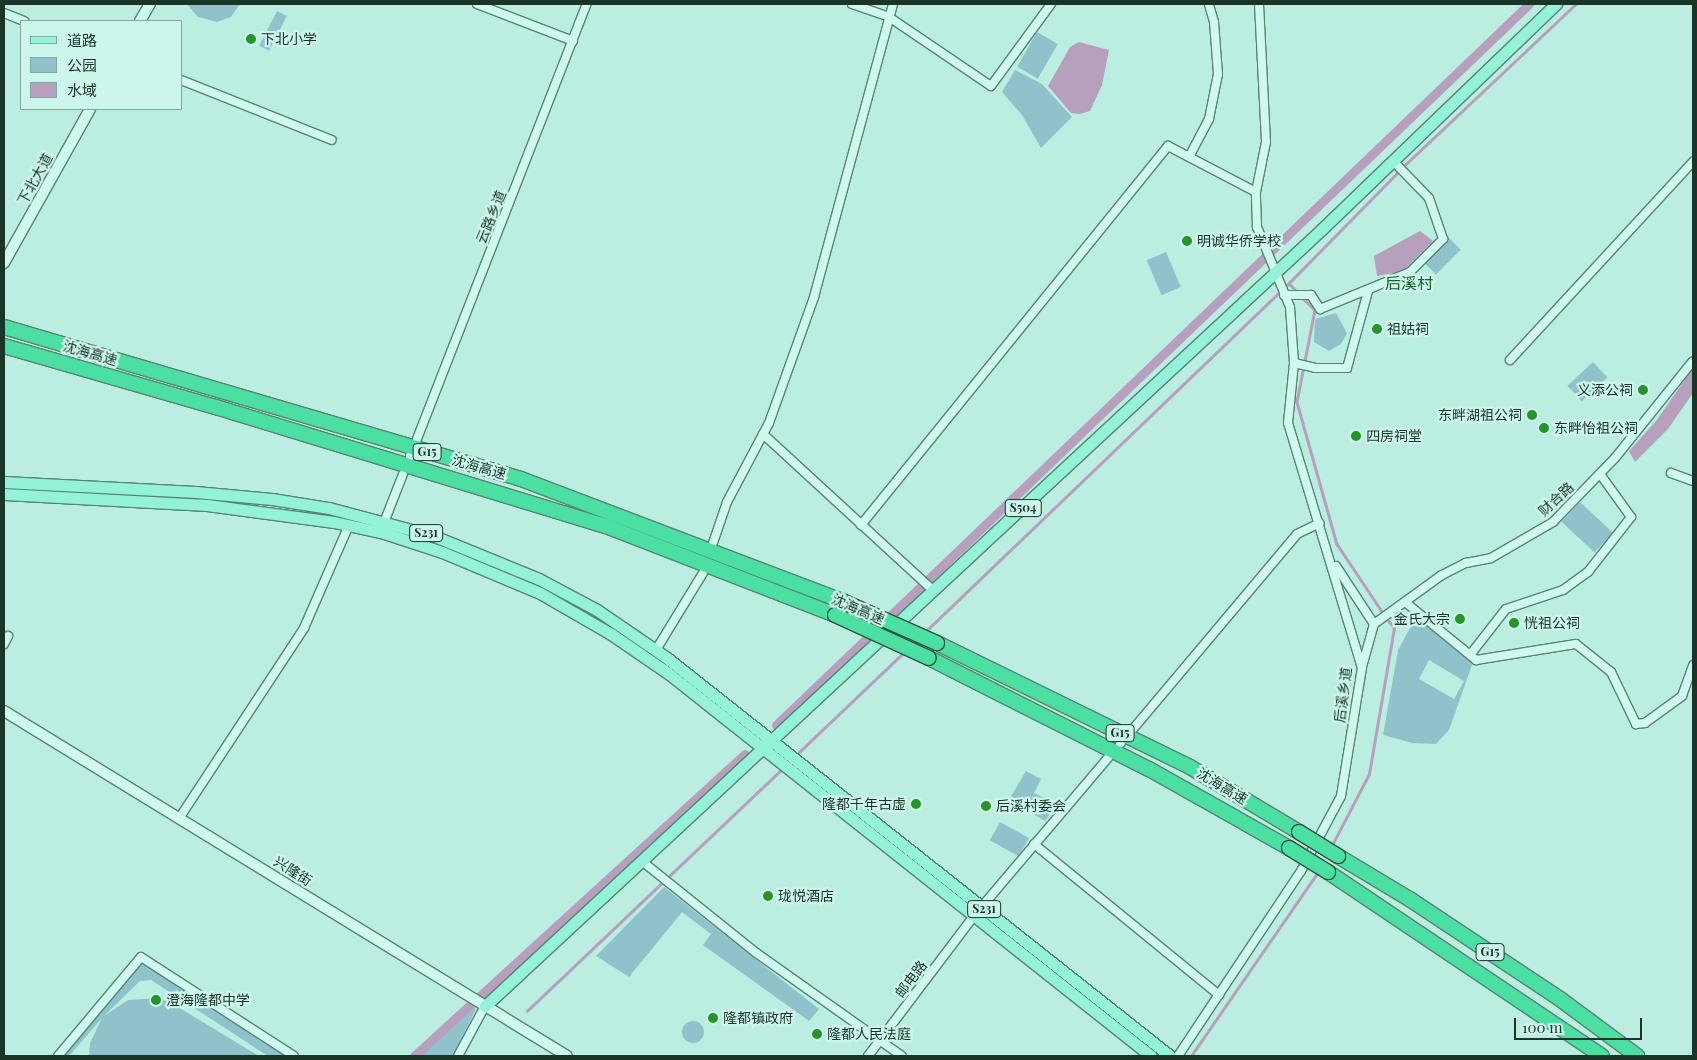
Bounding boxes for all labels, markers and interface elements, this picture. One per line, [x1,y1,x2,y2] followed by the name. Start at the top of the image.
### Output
[20,20,182,110] legend
[67,30,97,50] text: 道路
[261,31,317,47] place label: 下北小学
[245,33,257,45] marker: 下北小学
[67,55,97,75] text: 公园
[67,80,97,100] text: 水域
[14,150,56,208] street label: 下北大道
[473,188,509,246] street label: 云路乡道
[1197,233,1281,249] place label: 明诚华侨学校
[1181,235,1193,247] marker: 明诚华侨学校
[1385,273,1433,293] district label: 后溪村
[1387,321,1429,337] place label: 祖姑祠
[1371,323,1383,335] marker: 祖姑祠
[61,337,119,369] street label: 沈海高速
[1577,382,1633,398] place label: 义添公祠
[1637,384,1649,396] marker: 义添公祠
[1438,407,1522,423] place label: 东畔湖祖公祠
[1526,409,1538,421] marker: 东畔湖祖公祠
[1554,420,1638,436] place label: 东畔怡祖公祠
[1538,422,1550,434] marker: 东畔怡祖公祠
[1366,428,1422,444] place label: 四房祠堂
[1350,430,1362,442] marker: 四房祠堂
[412,442,442,462] road number: G15
[450,451,508,483] street label: 沈海高速
[1535,479,1577,519] street label: 财合路
[1004,498,1042,518] road number: S504
[408,524,444,542] road number: S231
[829,590,887,628] street label: 沈海高速
[1394,611,1450,627] place label: 金氏大宗
[1454,613,1466,625] marker: 金氏大宗
[1524,615,1580,631] place label: 恍祖公祠
[1508,617,1520,629] marker: 恍祖公祠
[1331,666,1355,724] street label: 后溪乡道
[1105,724,1135,742] road number: G15
[1194,764,1250,808] street label: 沈海高速
[822,796,906,812] place label: 隆都千年古虚
[910,798,922,810] marker: 隆都千年古虚
[996,798,1066,814] place label: 后溪村委会
[980,800,992,812] marker: 后溪村委会
[271,853,315,889] street label: 兴隆街
[778,888,834,904] place label: 珑悦酒店
[762,890,774,902] marker: 珑悦酒店
[966,900,1002,919] road number: S231
[1475,942,1505,962] road number: G15
[892,957,930,1001] street label: 邮电路
[166,992,250,1008] place label: 澄海隆都中学
[150,994,162,1006] marker: 澄海隆都中学
[1517,1008,1644,1040] scale bar
[723,1010,793,1026] place label: 隆都镇政府
[707,1012,719,1024] marker: 隆都镇政府
[1522,1017,1563,1037] text: 100 m
[827,1026,911,1042] place label: 隆都人民法庭
[811,1028,823,1040] marker: 隆都人民法庭

